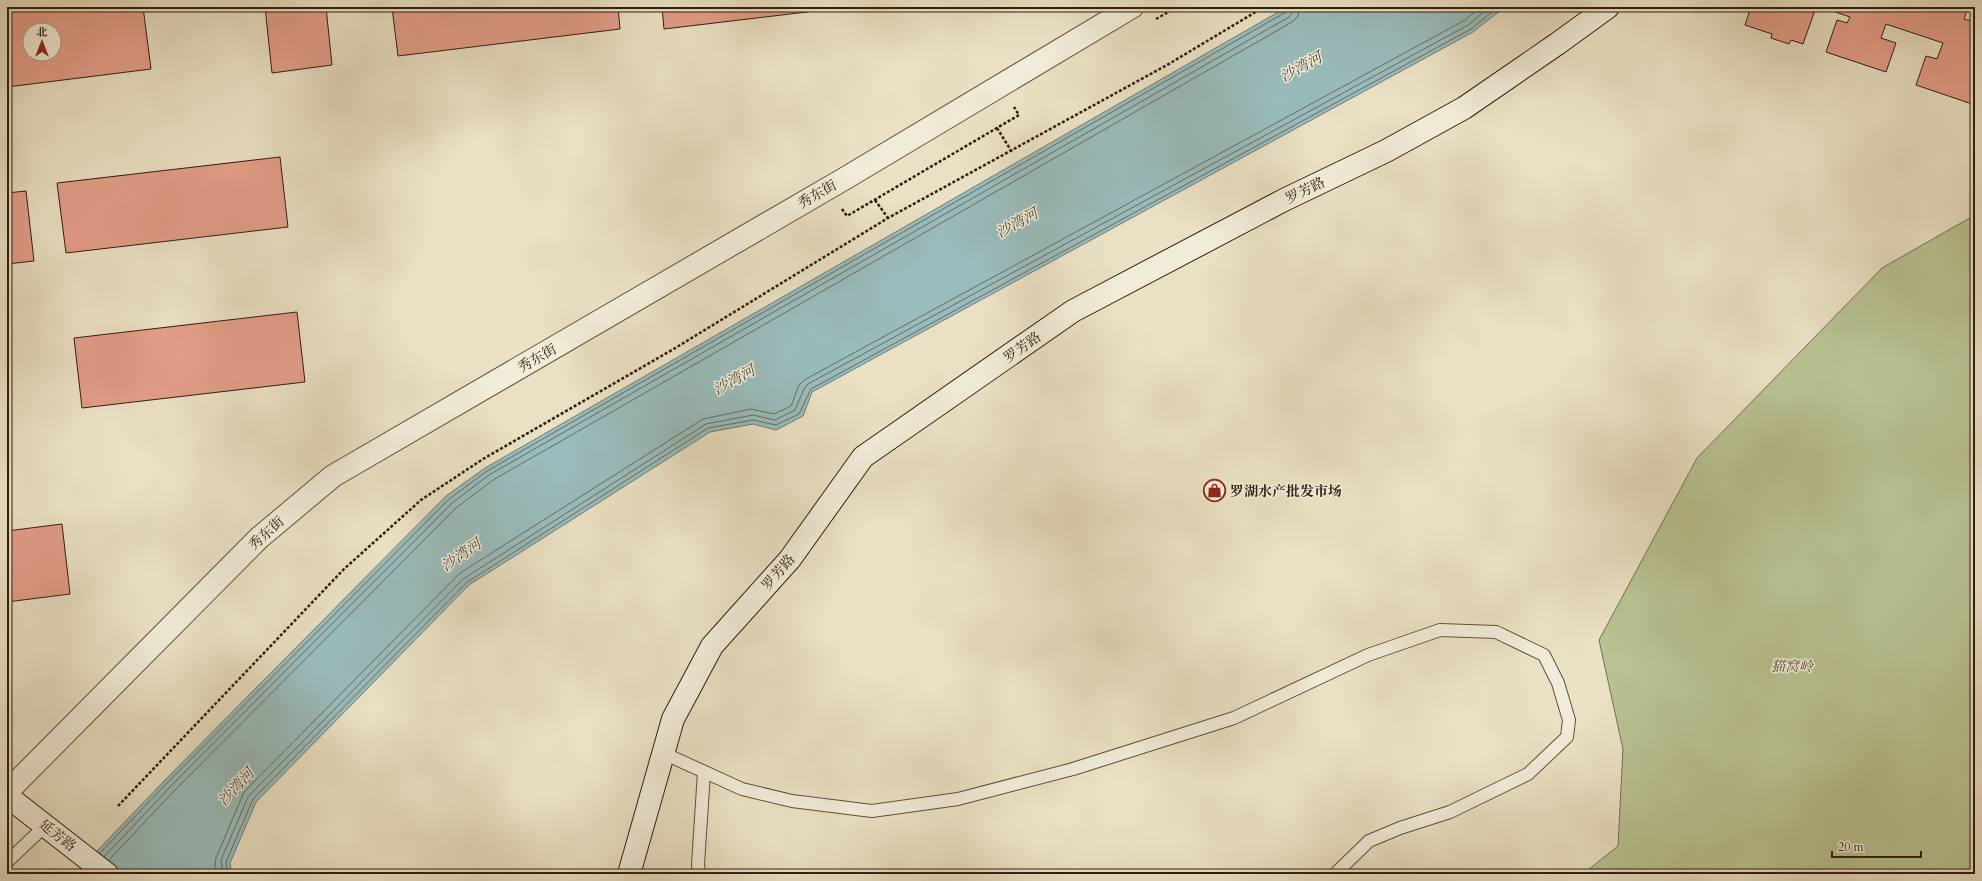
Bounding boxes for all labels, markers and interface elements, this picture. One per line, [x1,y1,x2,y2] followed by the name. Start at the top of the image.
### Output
[22,22,62,62] north arrow
[37,25,48,40] text: 北
[1276,46,1328,87] water label: 沙湾河
[1282,173,1328,208] street label: 罗芳路
[794,176,840,213] street label: 秀东街
[992,202,1044,243] water label: 沙湾河
[1000,328,1045,367] street label: 罗芳路
[514,340,560,377] street label: 秀东街
[709,359,761,400] water label: 沙湾河
[1202,478,1228,504] shop icon: 罗湖水产批发市场
[1230,482,1342,501] place label: 罗湖水产批发市场
[244,512,288,554] street label: 秀东街
[437,532,488,576] water label: 沙湾河
[757,550,799,594] street label: 罗芳路
[1771,657,1814,676] park label: 猫窝岭
[213,762,261,810] water label: 沙湾河
[35,815,80,856] street label: 延芳路
[1832,833,1921,859] scale bar
[1838,839,1865,855] text: 20 m

